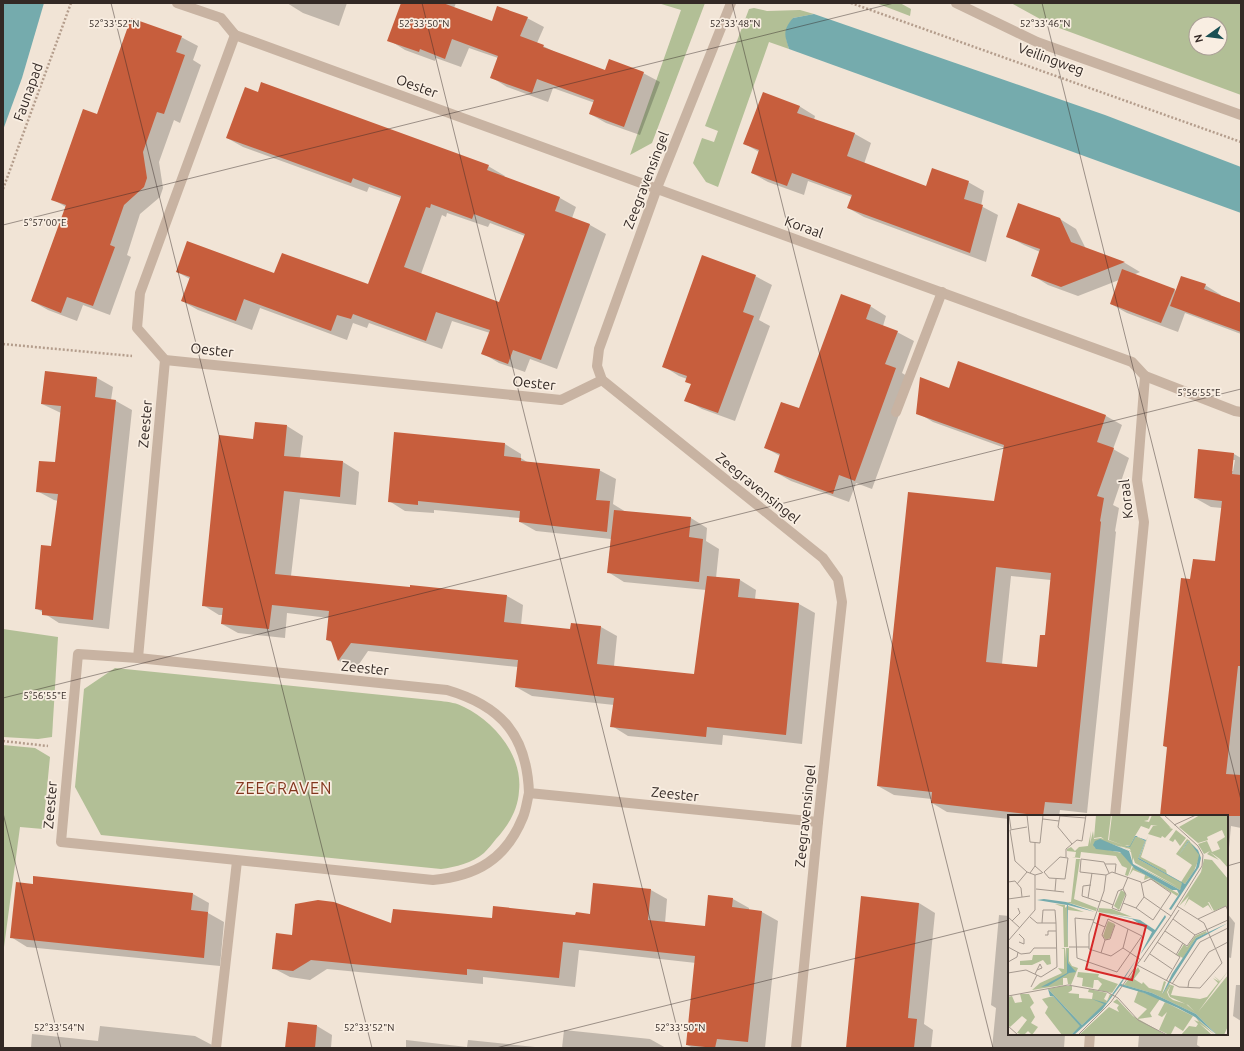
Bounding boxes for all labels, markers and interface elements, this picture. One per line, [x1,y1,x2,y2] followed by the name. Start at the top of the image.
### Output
[1188,16,1228,56] north arrow
[89,18,139,29] text: 52°33'52"N
[399,18,449,29] text: 52°33'50"N
[710,18,760,29] text: 52°33'48"N
[1020,18,1070,29] text: 52°33'46"N
[1191,33,1205,44] text: N
[1016,40,1086,78] street label: Veilingweg
[10,61,46,123] street label: Faunapad
[394,71,441,101] street label: Oester
[620,129,672,231] street label: Zeegravensingel
[783,213,826,241] street label: Koraal
[23,217,67,228] text: 5°57'00"E
[190,340,235,360] street label: Oester
[512,373,557,393] street label: Oester
[1177,387,1221,398] text: 5°56'55"E
[135,399,155,449] street label: Zeester
[713,449,803,527] street label: Zeegravensingel
[1116,478,1136,520] street label: Koraal
[340,658,390,679] street label: Zeester
[23,690,67,701] text: 5°56'55"E
[792,763,818,868] street label: Zeegravensingel
[236,779,332,797] district label: ZEEGRAVEN
[40,780,60,830] street label: Zeester
[650,784,700,805] street label: Zeester
[1008,815,1228,1035] inset map
[34,1022,84,1033] text: 52°33'54"N
[344,1022,394,1033] text: 52°33'52"N
[655,1022,705,1033] text: 52°33'50"N

